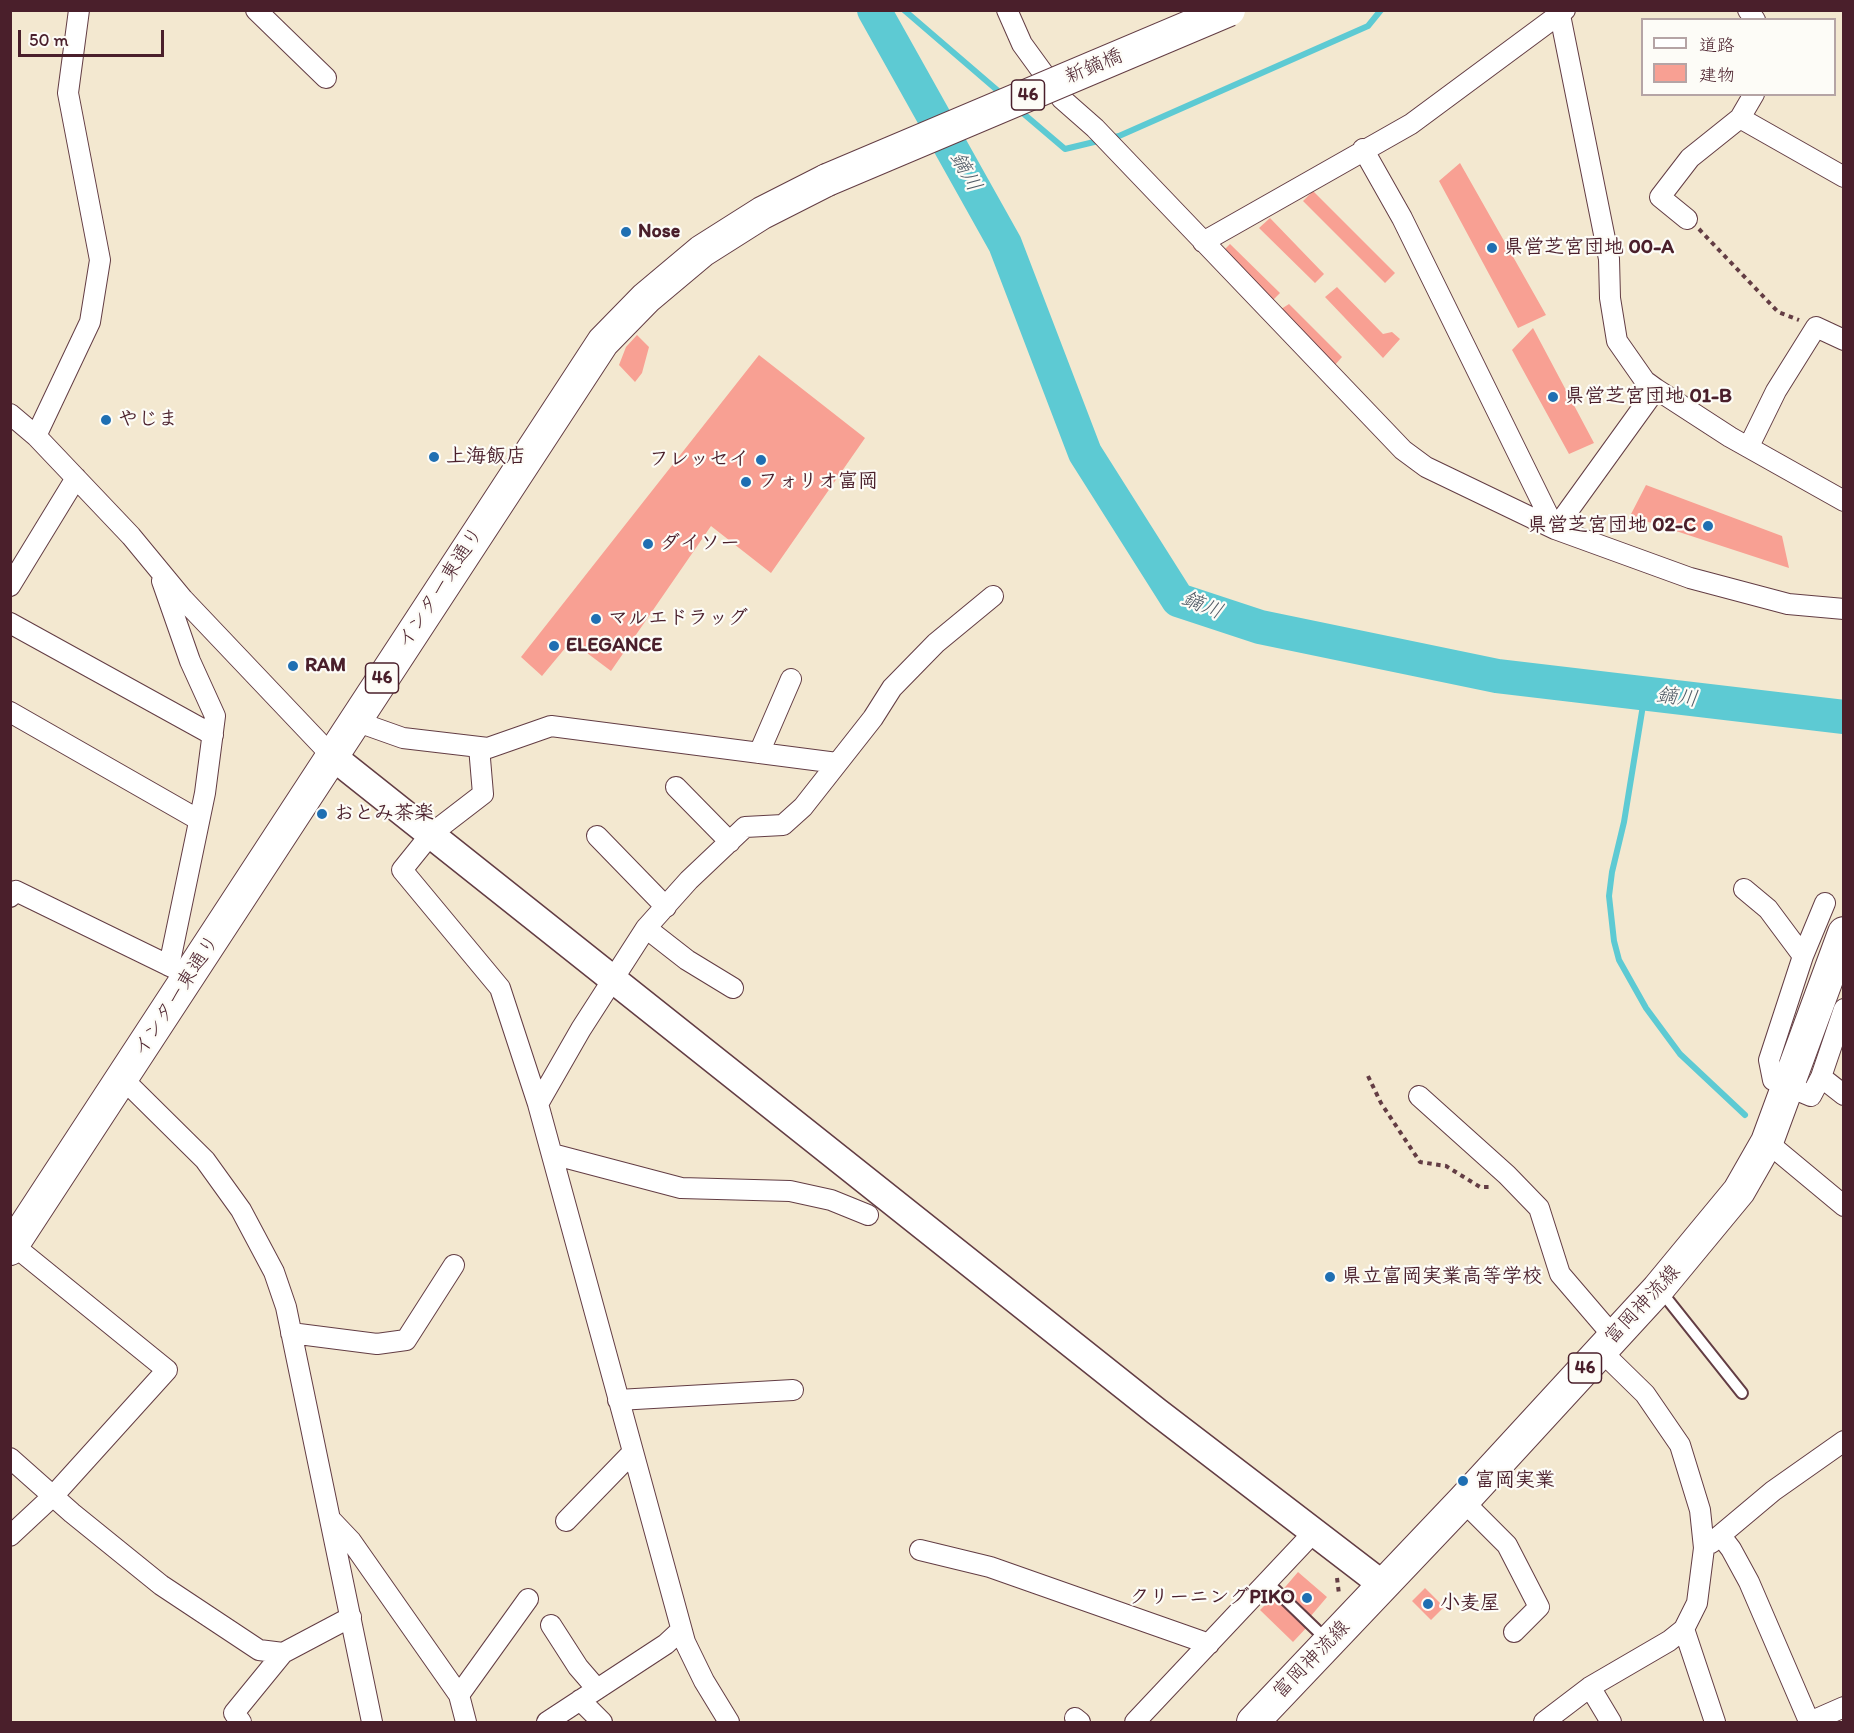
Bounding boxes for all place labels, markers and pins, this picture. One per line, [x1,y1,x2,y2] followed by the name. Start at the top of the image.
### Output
[638,220,680,244] place label: Nose
[619,225,633,239] marker: Nose
[1504,236,1674,260] place label: 県営芝宮団地 00-A
[1485,241,1499,255] marker: 県営芝宮団地 00-A
[1565,385,1732,409] place label: 県営芝宮団地 01-B
[1546,390,1560,404] marker: 県営芝宮団地 01-B
[118,408,178,432] place label: やじま
[99,413,113,427] marker: やじま
[446,445,526,469] place label: 上海飯店
[649,448,749,472] place label: フレッセイ
[427,450,441,464] marker: 上海飯店
[754,453,768,467] marker: フレッセイ
[758,470,878,494] place label: フォリオ富岡
[739,475,753,489] marker: フォリオ富岡
[1528,514,1696,538] place label: 県営芝宮団地 02-C
[1701,519,1715,533] marker: 県営芝宮団地 02-C
[660,532,740,556] place label: ダイソー
[641,537,655,551] marker: ダイソー
[608,607,748,631] place label: マルエドラッグ
[589,612,603,626] marker: マルエドラッグ
[566,634,662,658] place label: ELEGANCE
[547,639,561,653] marker: ELEGANCE
[305,654,346,678] place label: RAM
[286,659,300,673] marker: RAM
[334,802,434,826] place label: おとみ茶楽
[315,807,329,821] marker: おとみ茶楽
[1342,1265,1542,1289] place label: 県立富岡実業高等学校
[1323,1270,1337,1284] marker: 県立富岡実業高等学校
[1475,1469,1555,1493] place label: 富岡実業
[1456,1474,1470,1488] marker: 富岡実業
[1129,1586,1295,1610] place label: クリーニングPIKO
[1300,1591,1314,1605] marker: クリーニングPIKO
[1440,1592,1500,1616] place label: 小麦屋
[1421,1597,1435,1611] marker: 小麦屋

